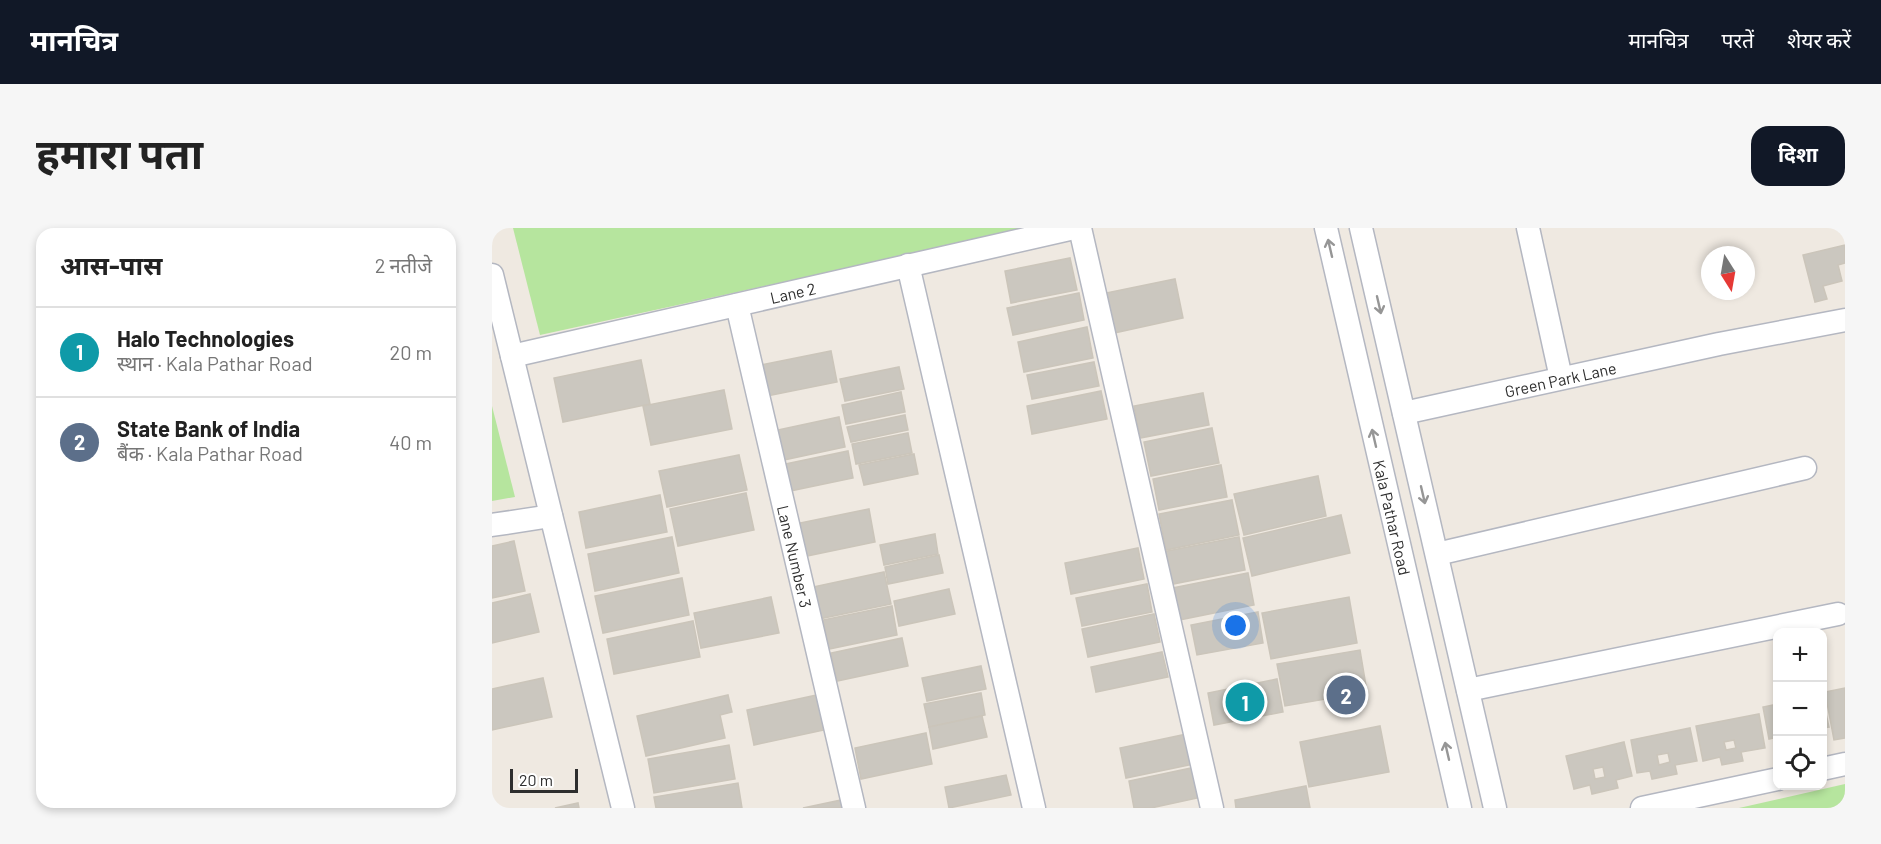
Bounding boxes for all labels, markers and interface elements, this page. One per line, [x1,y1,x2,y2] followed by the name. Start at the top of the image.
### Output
[30,23,118,57] text: मानचित्र
[1629,27,1689,52] text: मानचित्र
[1722,27,1754,52] text: परतें
[1787,27,1851,52] text: शेयर करें
[1751,126,1845,186] button: दिशा
[36,127,203,177] text: हमारा पता
[1324,239,1336,258] one-way arrow
[1701,246,1755,300] north arrow
[60,249,162,280] text: आस-पास
[375,253,432,277] text: 2 नतीजे
[768,278,817,306] street label: Lane 2
[1374,296,1386,315] one-way arrow
[117,325,294,351] text: Halo Technologies
[76,340,83,364] text: 1
[389,340,432,364] text: 20 m
[117,351,313,375] text: स्थान · Kala Pathar Road
[1503,357,1618,400] street label: Green Park Lane
[117,415,300,441] text: State Bank of India
[1368,429,1380,448] one-way arrow
[74,430,85,454] text: 2
[389,430,432,454] text: 40 m
[117,441,303,465] text: बैंक · Kala Pathar Road
[1370,458,1415,577] street label: Kala Pathar Road
[1418,486,1430,505] one-way arrow
[774,503,817,609] street label: Lane Number 3
[1221,611,1250,640] your location
[1773,628,1827,790] map controls
[1773,628,1827,682] button: +
[1326,672,1366,718] pin: 2
[1226,680,1264,724] pin: 1
[1773,682,1827,736] button: −
[1773,736,1827,790] button: locate
[1441,742,1452,761] one-way arrow
[510,766,578,794] scale bar
[519,770,553,789] text: 20 m

